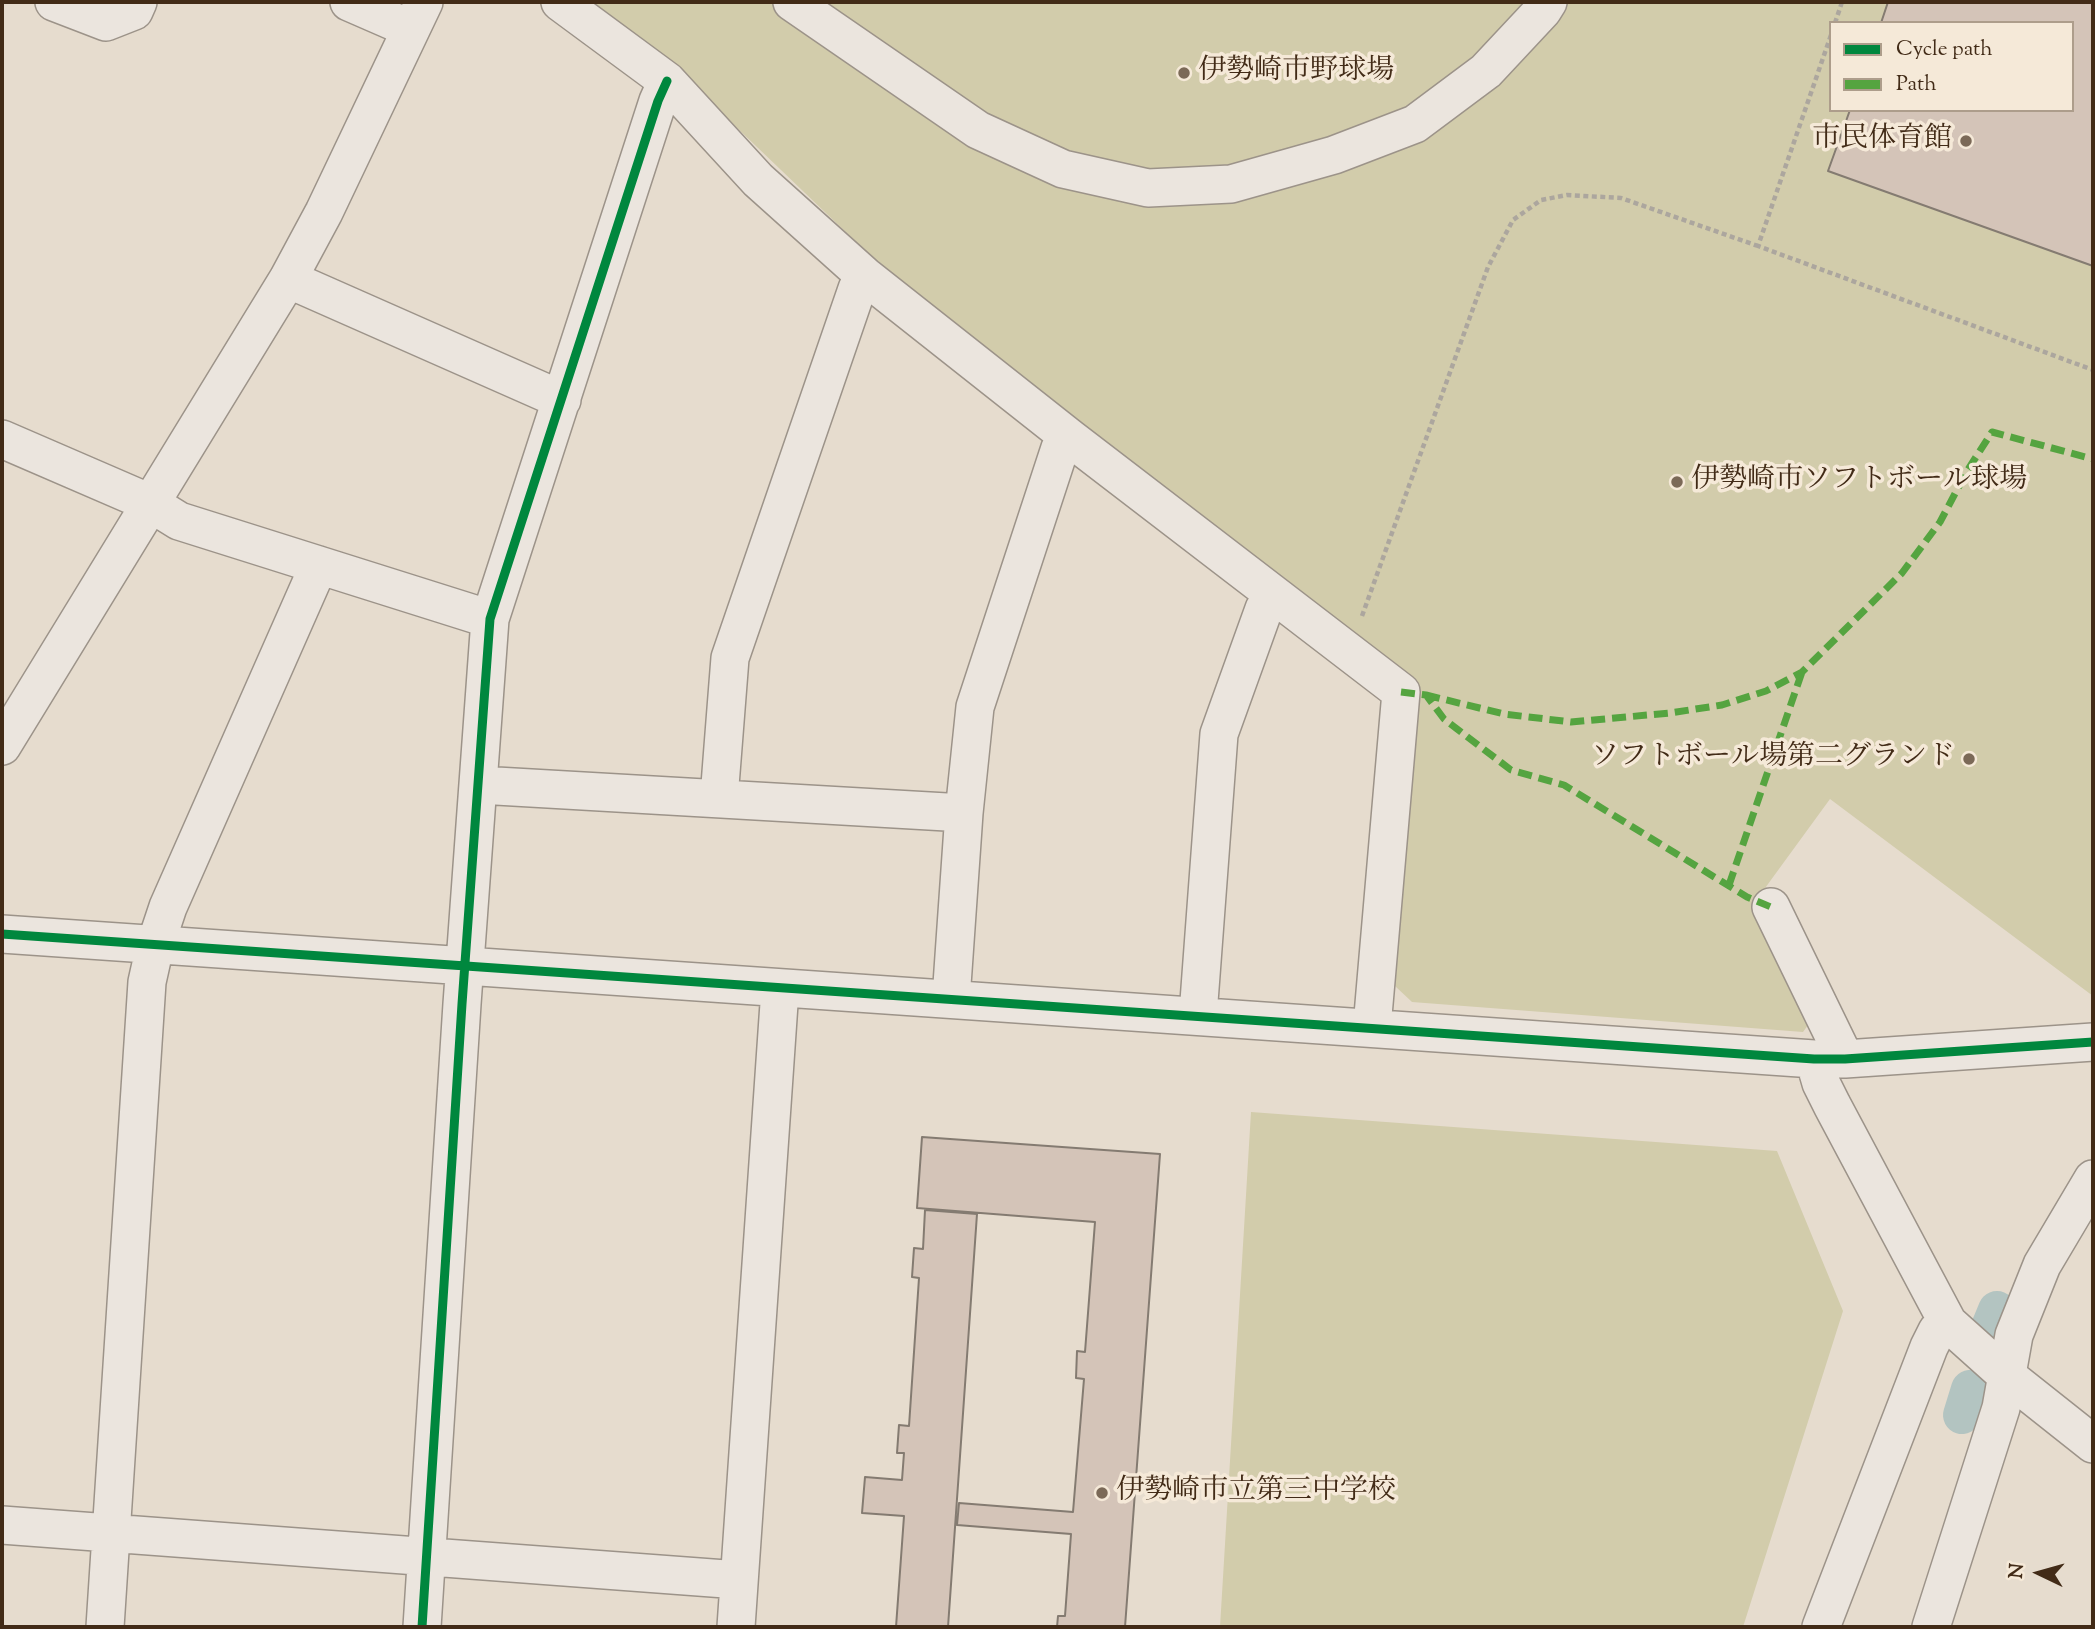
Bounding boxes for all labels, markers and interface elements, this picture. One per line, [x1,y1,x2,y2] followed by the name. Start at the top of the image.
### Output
[1829,21,2074,112] legend
[1896,35,1993,65] text: Cycle path
[1198,56,1394,90] place label: 伊勢崎市野球場
[1176,65,1192,81] marker: 伊勢崎市野球場
[1896,70,1937,100] text: Path
[1812,124,1952,158] place label: 市民体育館
[1958,133,1974,149] marker: 市民体育館
[1691,465,2027,499] place label: 伊勢崎市ソフトボール球場
[1669,474,1685,490] marker: 伊勢崎市ソフトボール球場
[1591,742,1955,776] place label: ソフトボール場第二グランド
[1961,751,1977,767] marker: ソフトボール場第二グランド
[1116,1476,1396,1510] place label: 伊勢崎市立第三中学校
[1094,1485,1110,1501] marker: 伊勢崎市立第三中学校
[2004,1538,2074,1608] north arrow
[2003,1562,2032,1580] text: N

